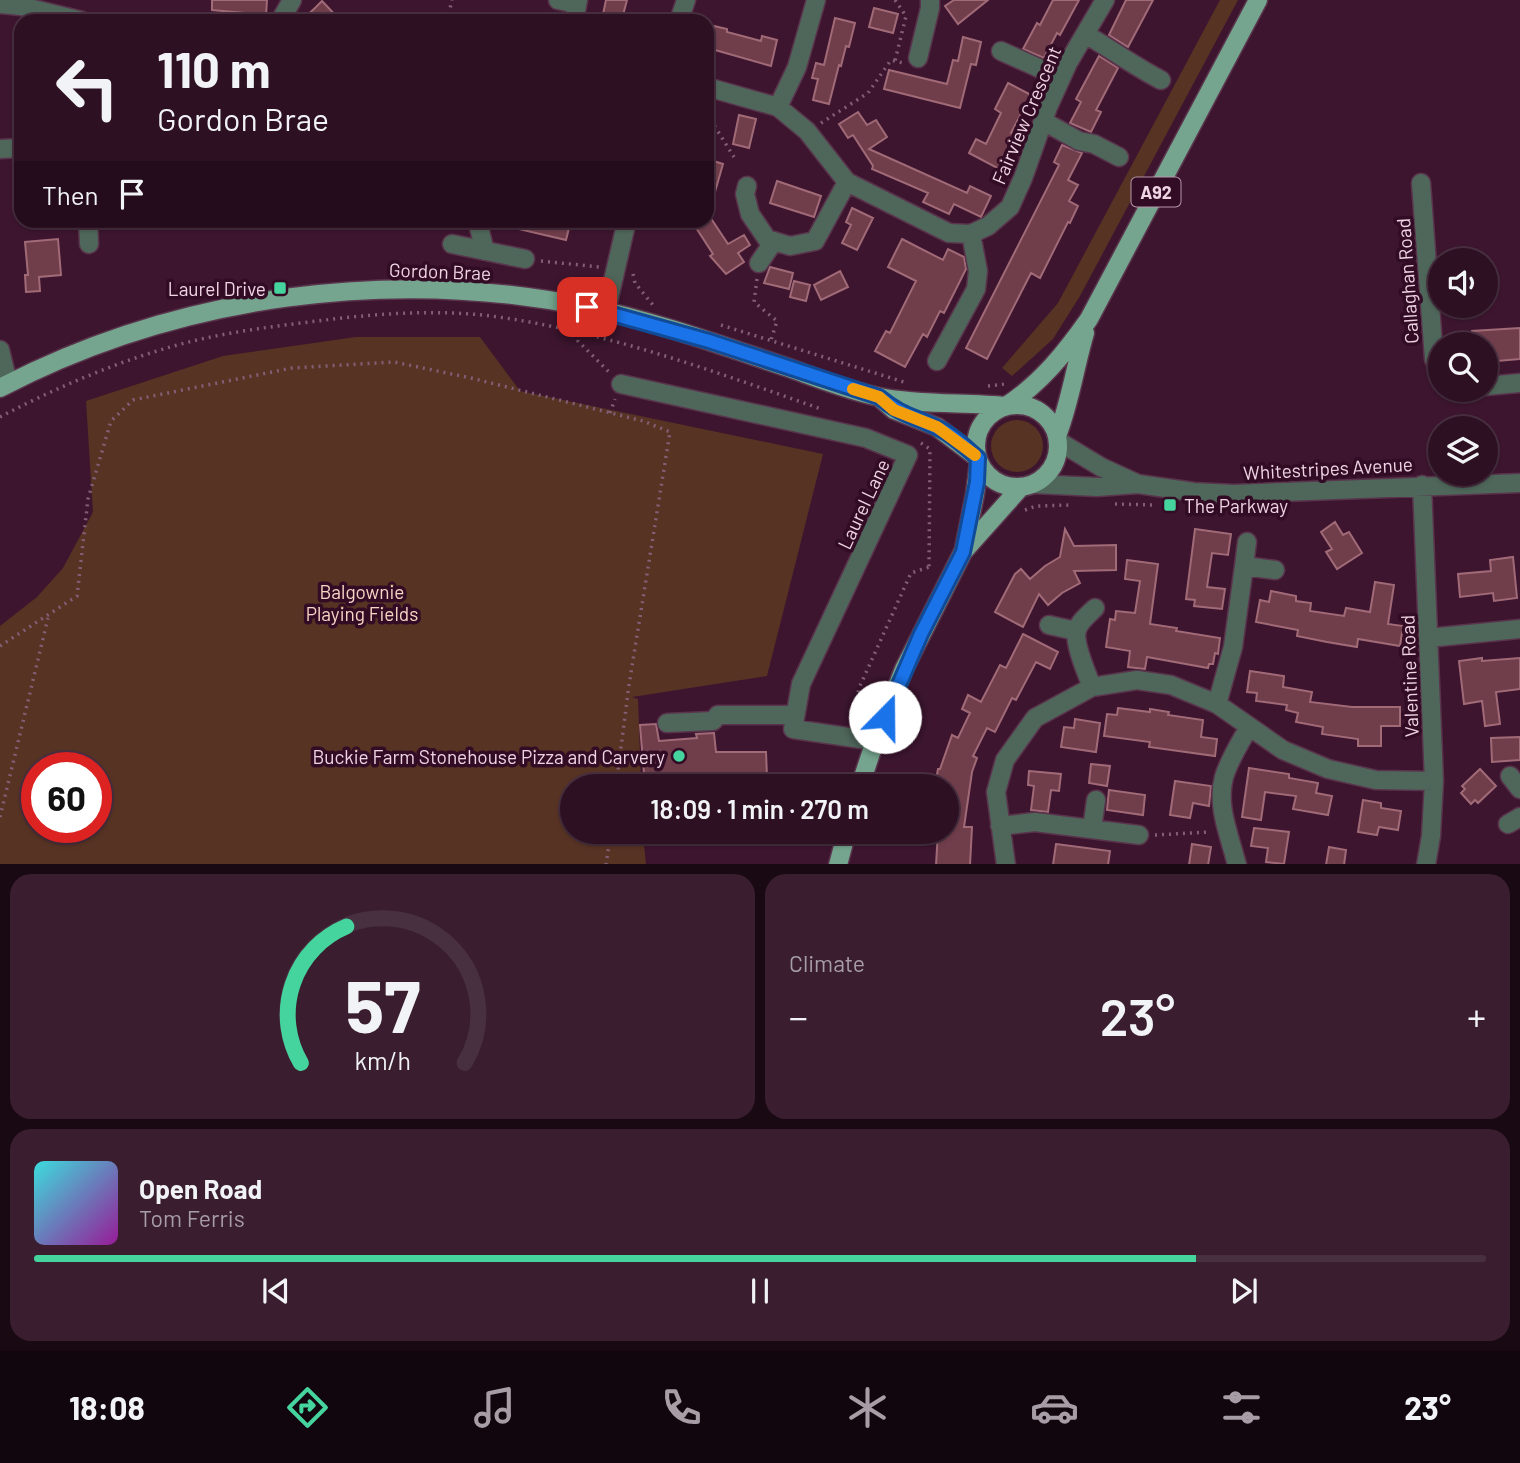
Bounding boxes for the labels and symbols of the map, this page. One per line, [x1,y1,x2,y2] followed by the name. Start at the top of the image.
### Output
[987,42,1065,188] street label: Fairview Crescent
[1132,177,1180,206] road number: A92
[1391,217,1423,345] street label: Callaghan Road
[389,258,491,284] street label: Gordon Brae
[168,277,266,300] place label: Laurel Drive
[557,277,617,337] pin
[272,280,288,296] marker: Laurel Drive
[1243,452,1413,484] street label: Whitestripes Avenue
[832,455,894,553] street label: Laurel Lane
[1184,494,1288,517] place label: The Parkway
[1162,497,1178,513] marker: The Parkway
[306,580,418,625] park label: Balgownie Playing Fields
[1395,614,1423,738] street label: Valentine Road
[848,680,922,754] position arrow
[313,745,665,768] place label: Buckie Farm Stonehouse Pizza and Carvery
[671,748,687,764] marker: Buckie Farm Stonehouse Pizza and Carvery
[21,752,112,843] speed limit sign: 60

